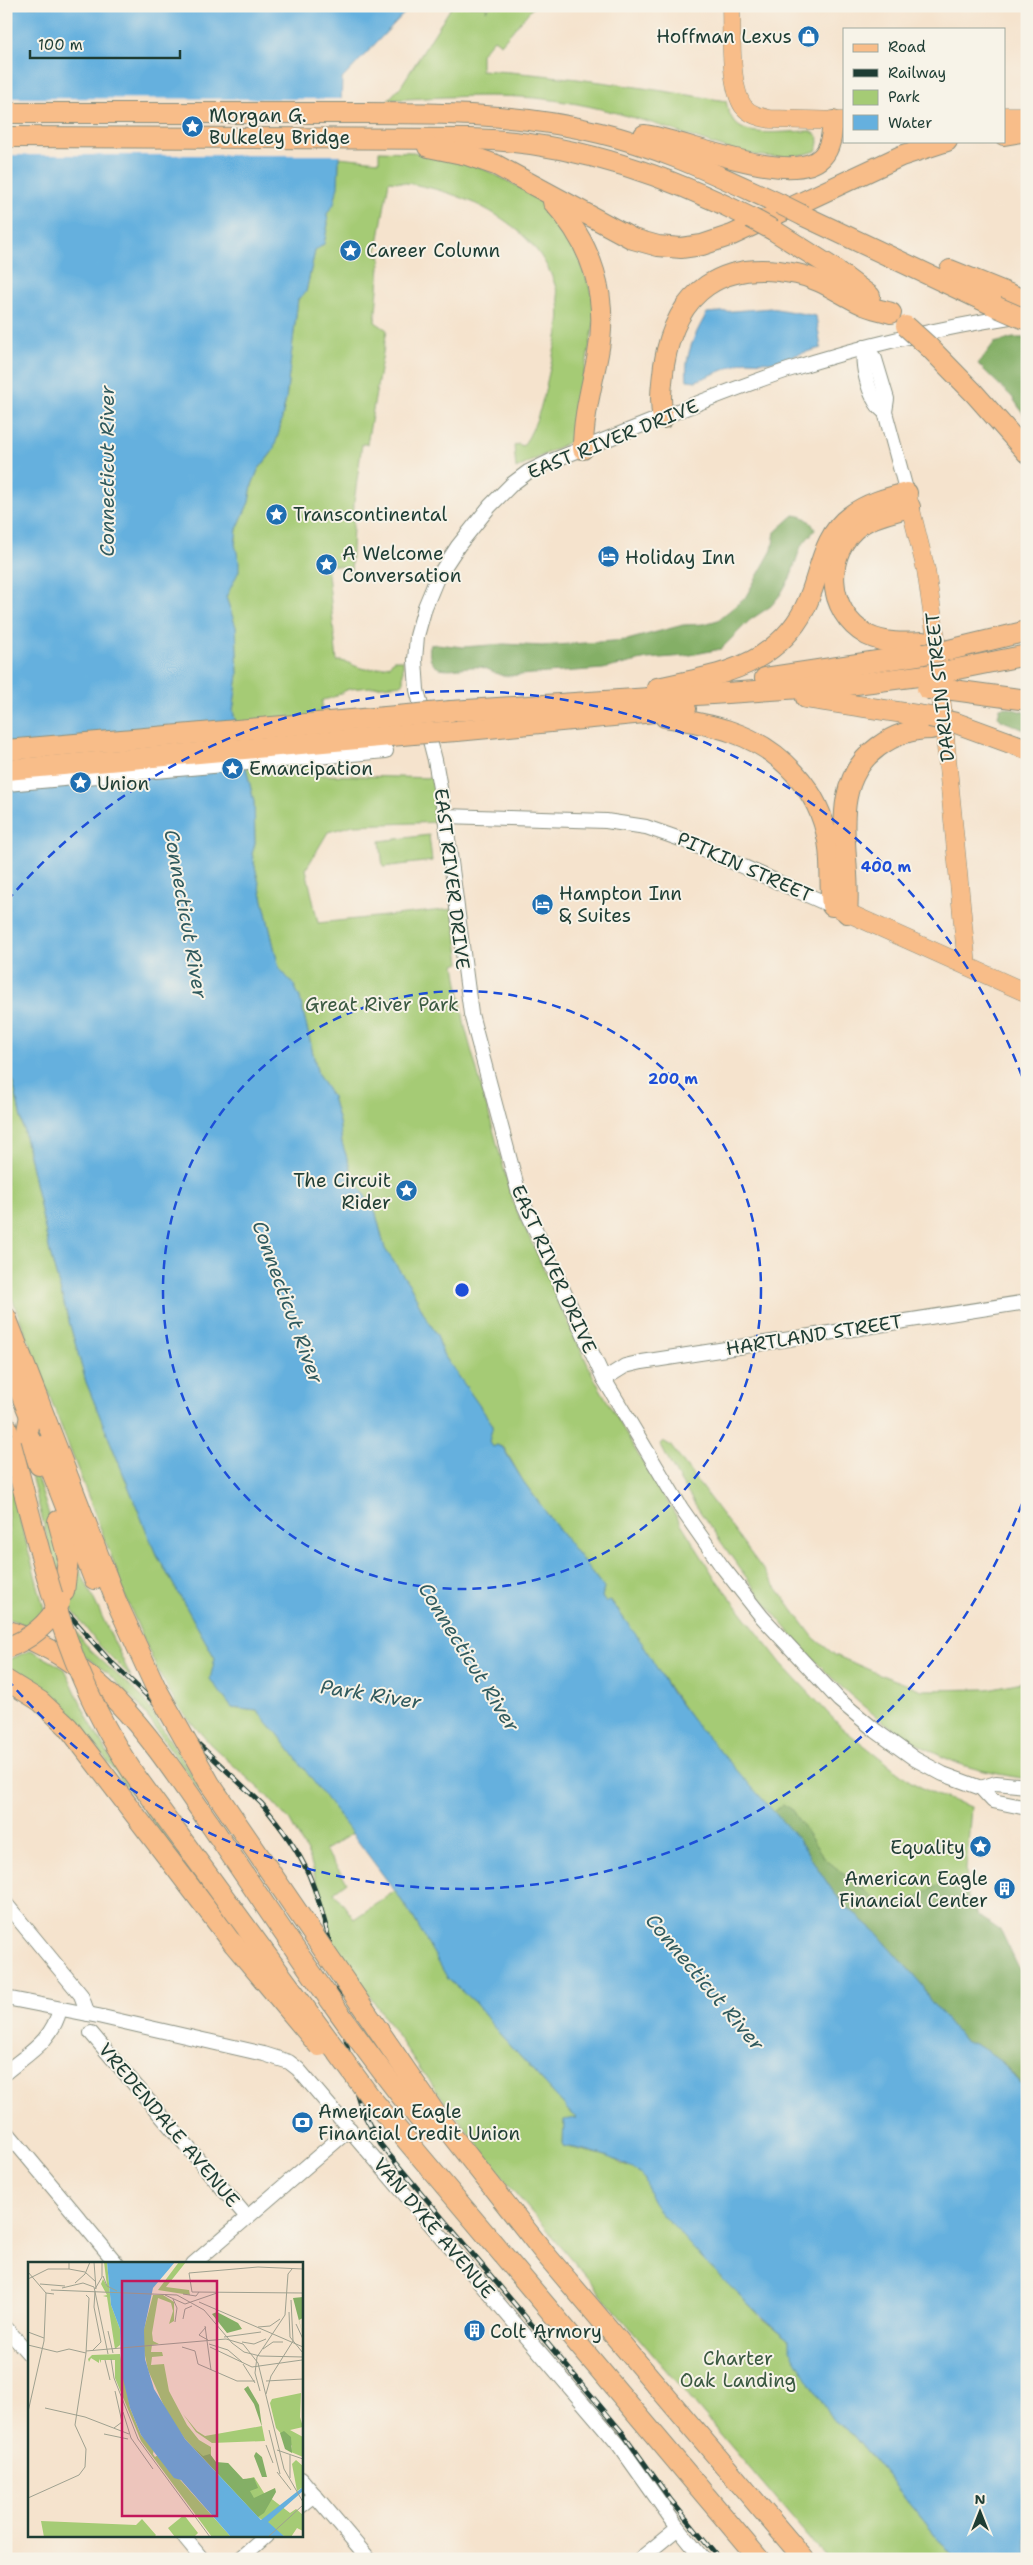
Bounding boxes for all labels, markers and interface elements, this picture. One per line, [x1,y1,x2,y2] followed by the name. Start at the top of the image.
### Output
[656,24,792,49] place label: Hoffman Lexus
[796,24,820,48] shop icon: Hoffman Lexus
[30,28,180,60] scale bar
[843,28,1006,142] legend
[38,35,83,55] text: 100 m
[888,37,926,57] text: Road
[888,63,946,83] text: Railway
[888,87,920,107] text: Park
[209,103,350,150] place label: Morgan G. Bulkeley Bridge
[888,113,932,133] text: Water
[181,114,205,138] place icon: Morgan G. Bulkeley Bridge
[338,238,362,262] place icon: Career Column
[366,238,500,263] place label: Career Column
[94,385,120,557] water label: Connecticut River
[524,393,702,485] street label: EAST RIVER DRIVE
[265,502,289,526] place icon: Transcontinental
[293,502,447,527] place label: Transcontinental
[342,541,461,588] place label: A Welcome Conversation
[597,545,621,569] hotel icon: Holiday Inn
[625,545,735,570] place label: Holiday Inn
[314,552,338,576] place icon: A Welcome Conversation
[920,611,960,763] street label: DARLIN STREET
[221,756,245,780] place icon: Emancipation
[249,756,373,781] place label: Emancipation
[69,771,93,795] place icon: Union
[97,771,149,796] place label: Union
[428,787,476,971] street label: EAST RIVER DRIVE
[673,826,817,908] street label: PITKIN STREET
[158,827,214,1001] water label: Connecticut River
[861,857,911,877] text: 400 m
[559,881,682,928] place label: Hampton Inn & Suites
[531,892,555,916] hotel icon: Hampton Inn & Suites
[305,992,459,1017] park label: Great River Park
[648,1069,698,1089] text: 200 m
[293,1168,391,1215] place label: The Circuit Rider
[395,1179,419,1203] place icon: The Circuit Rider
[506,1181,603,1357] street label: EAST RIVER DRIVE
[246,1217,330,1387] water label: Connecticut River
[453,1281,471,1299] centre of rings
[724,1309,904,1361] street label: HARTLAND STREET
[413,1577,526,1737] water label: Connecticut River
[319,1673,424,1715] water label: Park River
[890,1835,965,1860] place label: Equality
[969,1835,993,1859] place icon: Equality
[839,1866,988,1913] place label: American Eagle Financial Center
[992,1877,1016,1901] building icon: American Eagle Financial Center
[640,1908,770,2056] water label: Connecticut River
[93,2038,245,2212] street label: VREDENDALE AVENUE
[318,2099,520,2146] place label: American Eagle Financial Credit Union
[290,2110,314,2134] bank icon: American Eagle Financial Credit Union
[368,2152,500,2304] street label: VAN DYKE AVENUE
[28,2262,302,2538] inset map
[462,2319,486,2343] building icon: Colt Armory
[490,2319,602,2344] place label: Colt Armory
[680,2346,796,2393] park label: Charter Oak Landing
[956,2488,1006,2538] north arrow
[974,2490,986,2508] text: N

